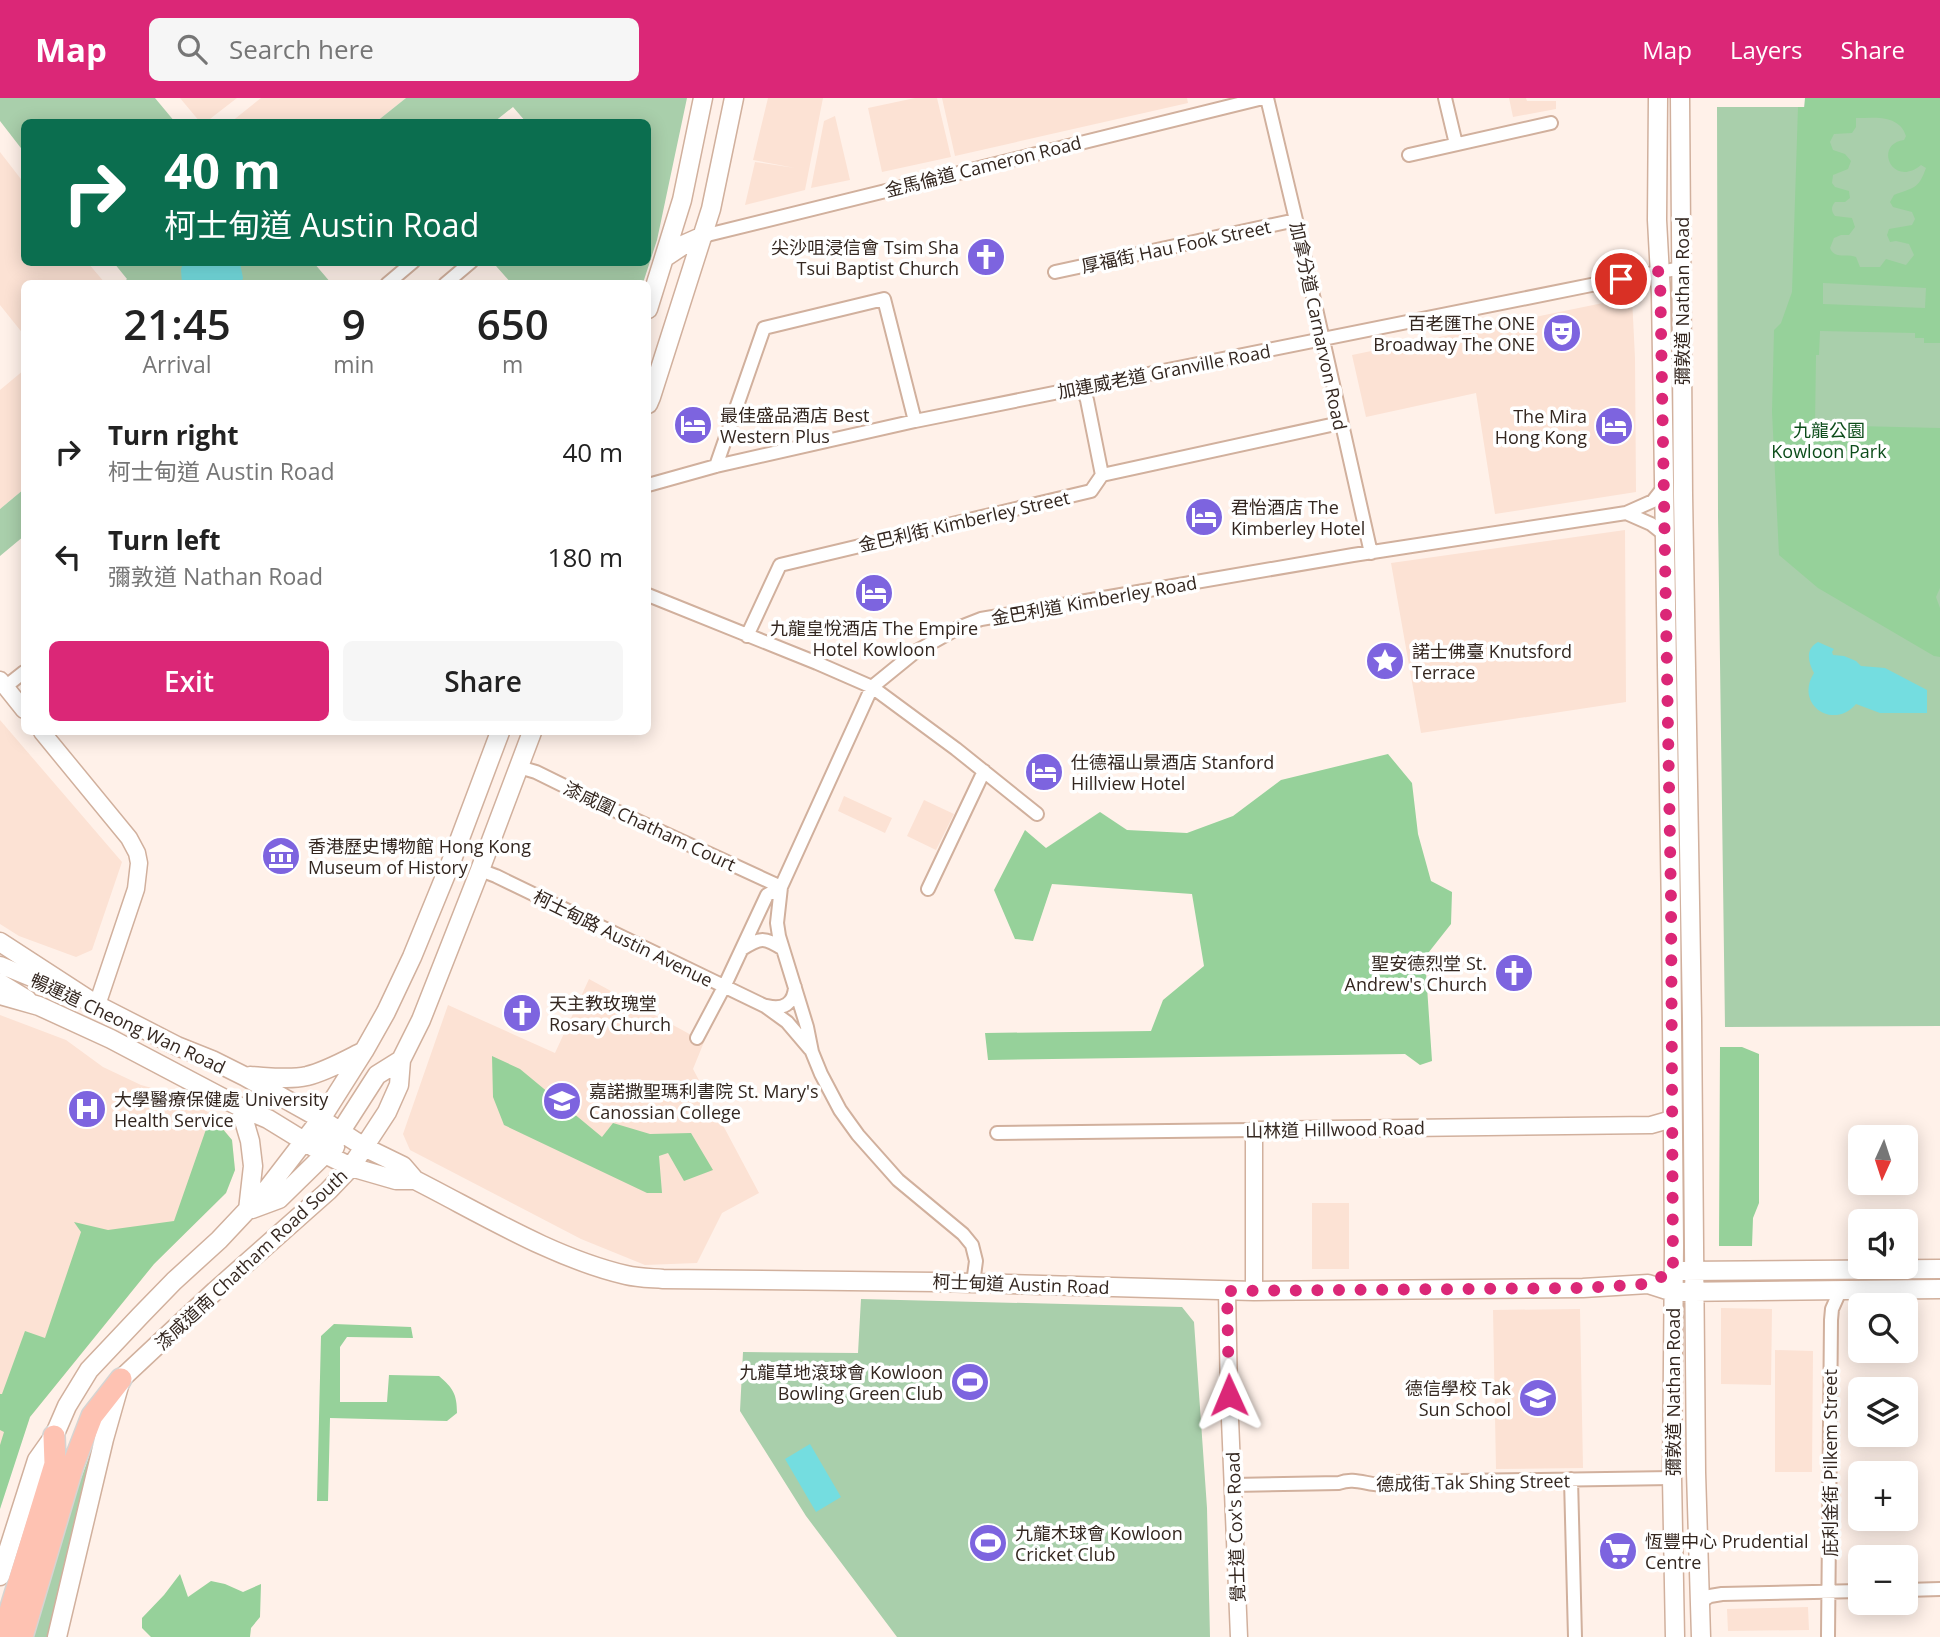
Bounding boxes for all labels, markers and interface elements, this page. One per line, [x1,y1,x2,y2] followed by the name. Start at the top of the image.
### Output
[149,18,639,81] search box
[35,27,107,72] text: Map
[173,30,211,68] icon: search
[229,31,374,67] text: Search here
[1642,33,1692,66] text: Map
[1730,33,1803,66] text: Layers
[1841,33,1905,66] text: Share
[882,130,1084,202] street label: 金馬倫道 Cameron Road
[164,137,281,203] text: 40 m
[49,147,140,238] icon: right
[164,203,479,246] text: 柯士甸道 Austin Road
[1079,214,1273,278] street label: 厚福街 Hau Fook Street
[1670,217,1694,385] street label: 彌敦道 Nathan Road
[1285,220,1353,432] street label: 加拿分道 Carnarvon Road
[771,235,959,280] place label: 尖沙咀浸信會 Tsim Sha Tsui Baptist Church
[965,236,1007,278] church icon: 尖沙咀浸信會 Tsim Sha Tsui Baptist Church
[1591,249,1651,309] pin
[1602,260,1640,298] icon: arrive
[123,295,231,352] text: 21:45
[342,295,366,352] text: 9
[477,295,549,352] text: 650
[1373,311,1535,356] place label: 百老匯The ONE Broadway The ONE
[1541,312,1583,354] theatre icon: 百老匯The ONE Broadway The ONE
[1055,339,1273,403] street label: 加連威老道 Granville Road
[142,348,212,380] text: Arrival
[333,348,374,380] text: min
[502,348,523,380] text: m
[720,403,869,448] place label: 最佳盛品酒店 Best Western Plus
[672,404,714,446] hotel icon: 最佳盛品酒店 Best Western Plus
[1495,404,1587,449] place label: The Mira Hong Kong
[1593,405,1635,447] hotel icon: The Mira Hong Kong
[108,417,239,453] text: Turn right
[1771,418,1887,463] park label: 九龍公園 Kowloon Park
[49,433,87,471] icon: right
[562,434,623,470] text: 40 m
[108,455,335,487] text: 柯士甸道 Austin Road
[856,485,1072,557] street label: 金巴利街 Kimberley Street
[1231,495,1365,540] place label: 君怡酒店 The Kimberley Hotel
[1183,496,1225,538] hotel icon: 君怡酒店 The Kimberley Hotel
[108,522,220,558] text: Turn left
[49,538,87,576] icon: left
[548,539,623,575] text: 180 m
[108,560,323,592] text: 彌敦道 Nathan Road
[989,570,1199,630] street label: 金巴利道 Kimberley Road
[853,572,895,614] hotel icon: 九龍皇悅酒店 The Empire Hotel Kowloon
[770,616,978,661] place label: 九龍皇悅酒店 The Empire Hotel Kowloon
[1412,639,1572,684] place label: 諾士佛臺 Knutsford Terrace
[1364,640,1406,682] place icon: 諾士佛臺 Knutsford Terrace
[49,641,329,721] button: Exit
[343,641,623,721] button: Share
[1071,750,1274,795] place label: 仕德福山景酒店 Stanford Hillview Hotel
[1023,751,1065,793] hotel icon: 仕德福山景酒店 Stanford Hillview Hotel
[560,776,740,876] street label: 漆咸圍 Chatham Court
[308,834,531,879] place label: 香港歷史博物館 Hong Kong Museum of History
[260,835,302,877] museum icon: 香港歷史博物館 Hong Kong Museum of History
[529,884,717,992] street label: 柯士甸路 Austin Avenue
[1345,951,1487,996] place label: 聖安德烈堂 St. Andrew's Church
[1493,952,1535,994] church icon: 聖安德烈堂 St. Andrew's Church
[27,967,229,1079] street label: 暢運道 Cheong Wan Road
[549,991,671,1036] place label: 天主教玫瑰堂 Rosary Church
[501,992,543,1034] church icon: 天主教玫瑰堂 Rosary Church
[589,1079,818,1124] place label: 嘉諾撒聖瑪利書院 St. Mary's Canossian College
[541,1080,583,1122] school or university icon: 嘉諾撒聖瑪利書院 St. Mary's Canossian College
[114,1087,329,1132] place label: 大學醫療保健處 University Health Service
[66,1088,108,1130] hospital icon: 大學醫療保健處 University Health Service
[1245,1115,1425,1143] street label: 山林道 Hillwood Road
[1848,1125,1918,1195] north arrow
[1848,1125,1918,1615] map controls
[150,1163,352,1355] street label: 漆咸道南 Chatham Road South
[1848,1209,1918,1279] button: sound
[932,1269,1110,1299] street label: 柯士甸道 Austin Road
[1848,1293,1918,1363] button: search
[1661,1308,1685,1476] street label: 彌敦道 Nathan Road
[1192,1358,1266,1432] position arrow
[739,1360,943,1405] place label: 九龍草地滾球會 Kowloon Bowling Green Club
[949,1361,991,1403] sports icon: 九龍草地滾球會 Kowloon Bowling Green Club
[1818,1369,1842,1557] street label: 庇利金街 Pilkem Street
[1405,1376,1512,1421] place label: 德信學校 Tak Sun School
[1517,1377,1559,1419] school or university icon: 德信學校 Tak Sun School
[1848,1377,1918,1447] button: layers
[1220,1451,1250,1603] street label: 覺士道 Cox's Road
[1848,1461,1918,1531] button: +
[1376,1468,1570,1496] street label: 德成街 Tak Shing Street
[1015,1521,1183,1566] place label: 九龍木球會 Kowloon Cricket Club
[967,1522,1009,1564] sports icon: 九龍木球會 Kowloon Cricket Club
[1645,1529,1809,1574] place label: 恆豐中心 Prudential Centre
[1597,1530,1639,1572] supermarket icon: 恆豐中心 Prudential Centre
[1848,1545,1918,1615] button: −

